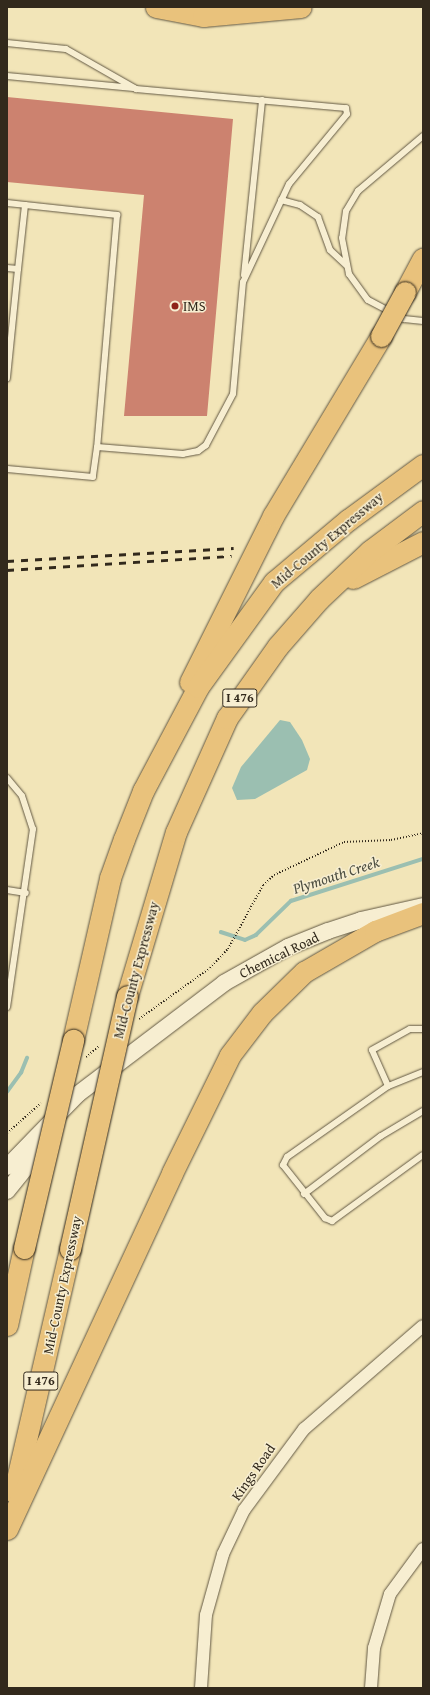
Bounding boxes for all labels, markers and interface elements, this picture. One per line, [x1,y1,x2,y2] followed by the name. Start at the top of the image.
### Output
[183,298,206,314] place label: IMS
[170,301,180,311] marker: IMS
[268,488,386,592] street label: Mid-County Expressway
[222,687,258,709] road number: I 476
[290,853,382,897] water label: Plymouth Creek
[110,900,162,1040] street label: Mid-County Expressway
[236,928,322,982] street label: Chemical Road
[39,1214,85,1356] street label: Mid-County Expressway
[23,1370,59,1392] road number: I 476
[227,1441,279,1503] street label: Kings Road

